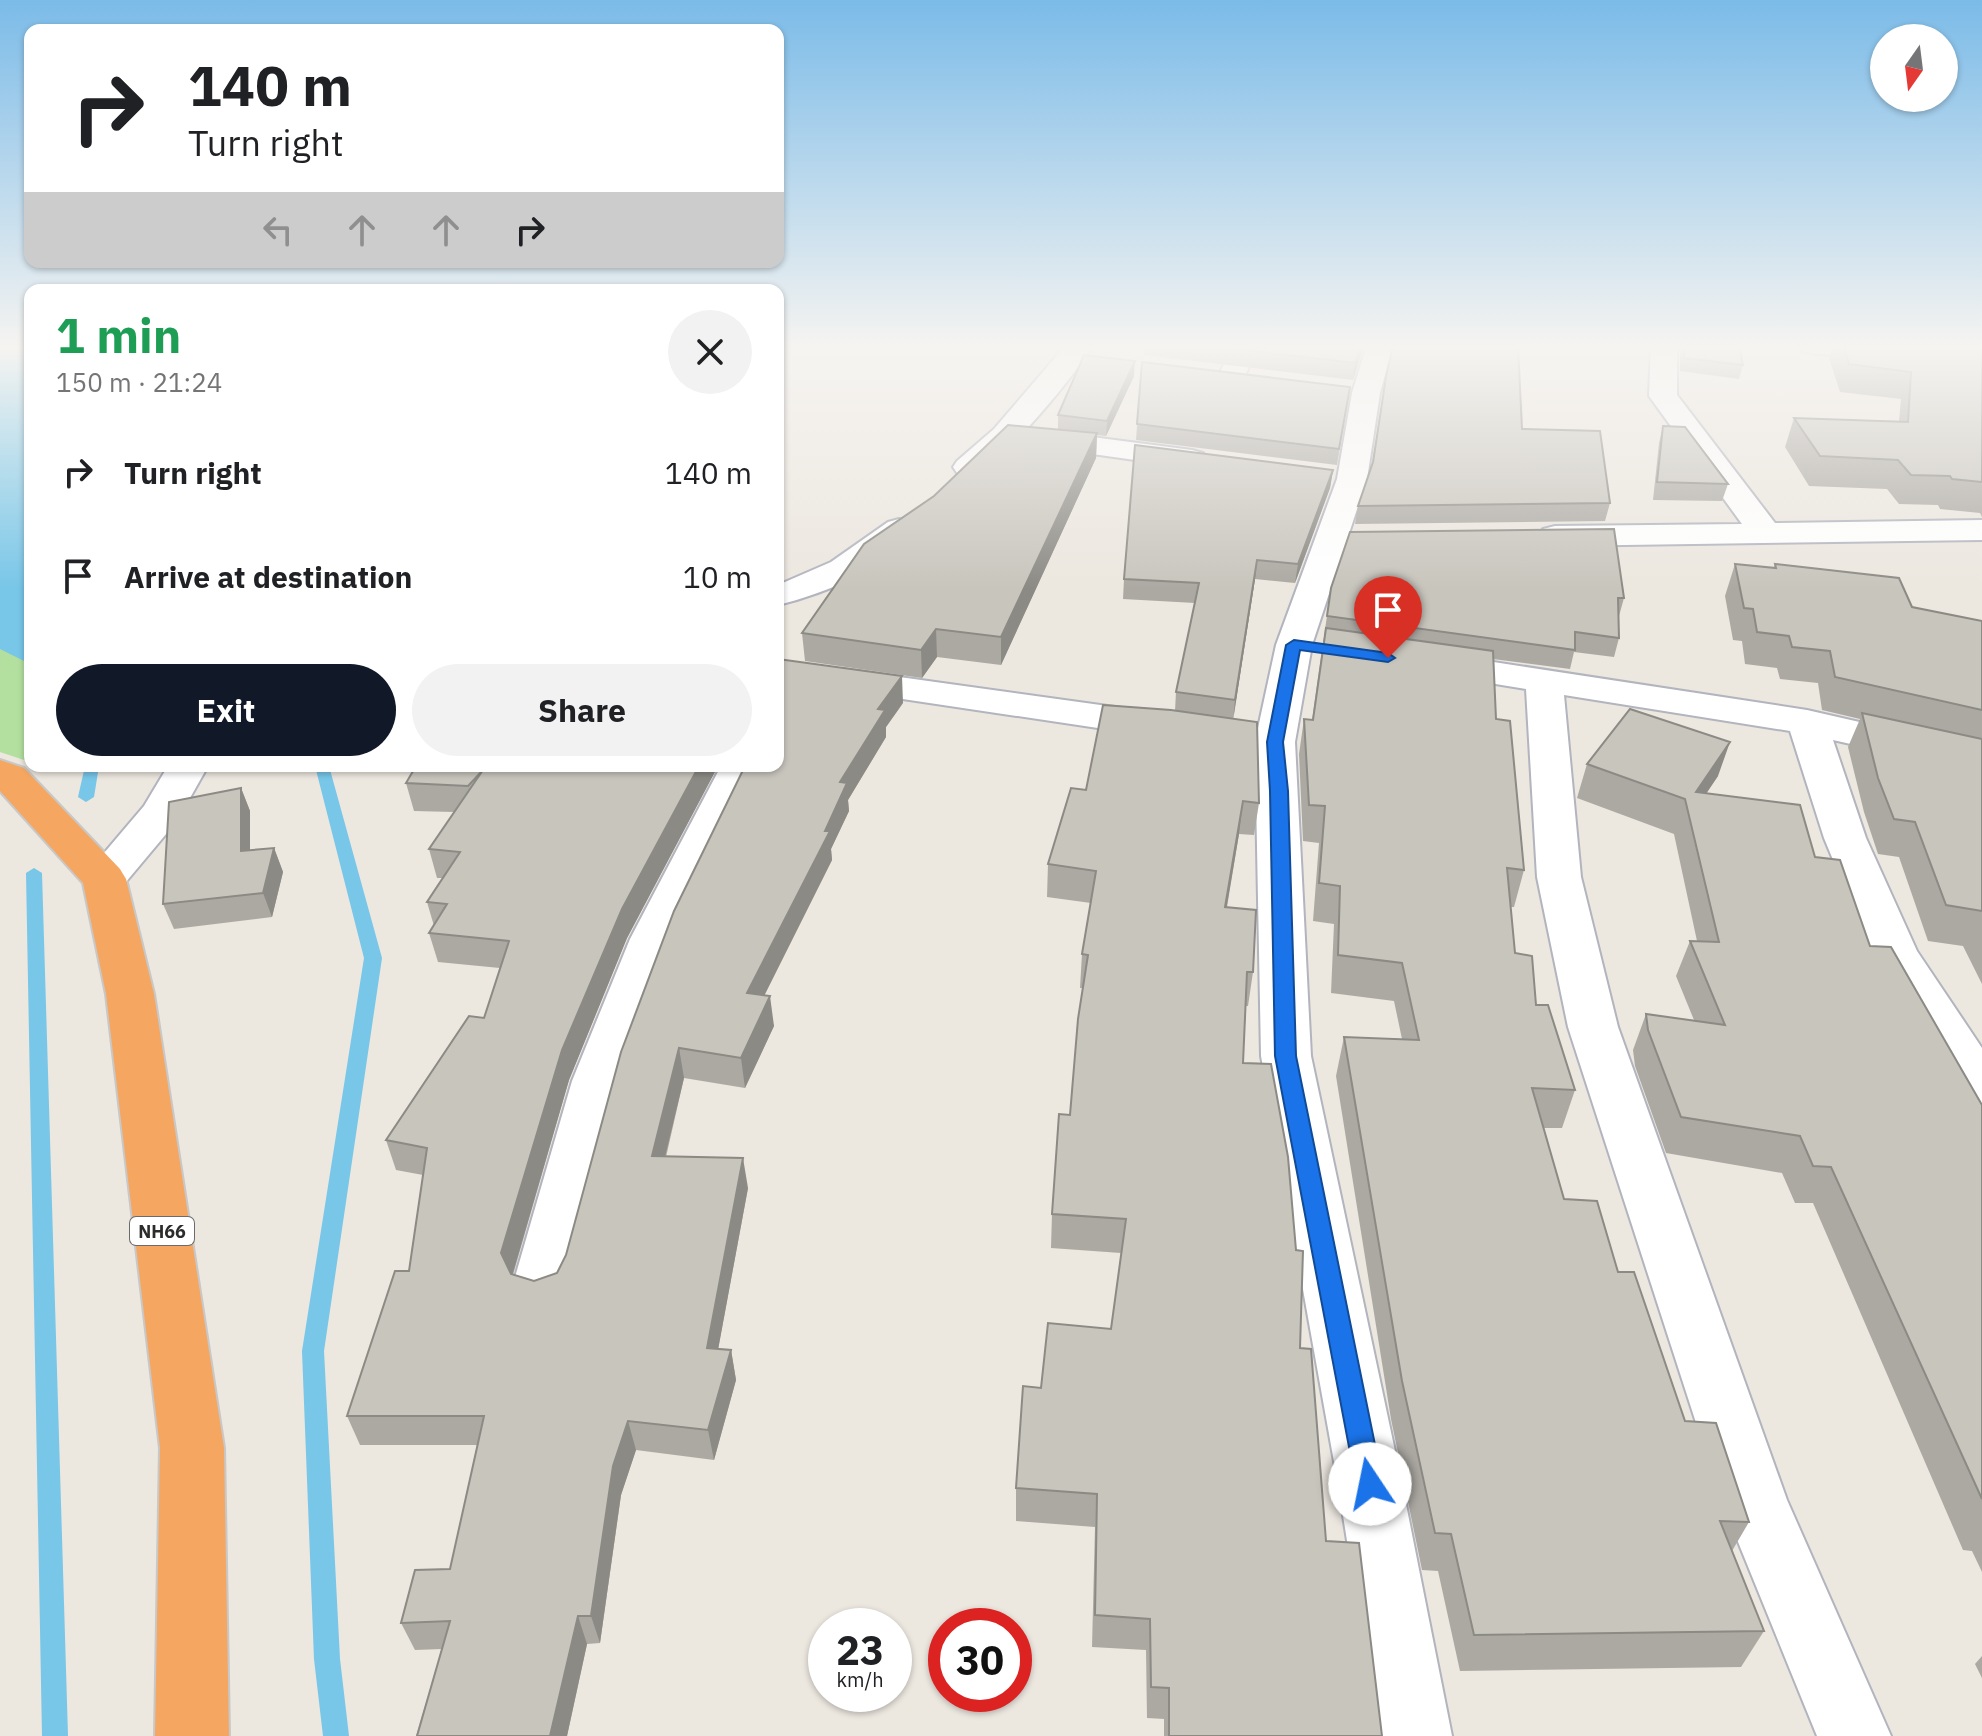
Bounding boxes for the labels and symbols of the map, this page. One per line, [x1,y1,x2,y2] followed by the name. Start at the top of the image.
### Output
[1870,24,1958,112] north arrow
[1354,576,1422,658] pin
[130,1217,194,1245] road number: NH66
[1328,1442,1412,1526] position arrow
[928,1608,1032,1712] speed limit sign: 30

